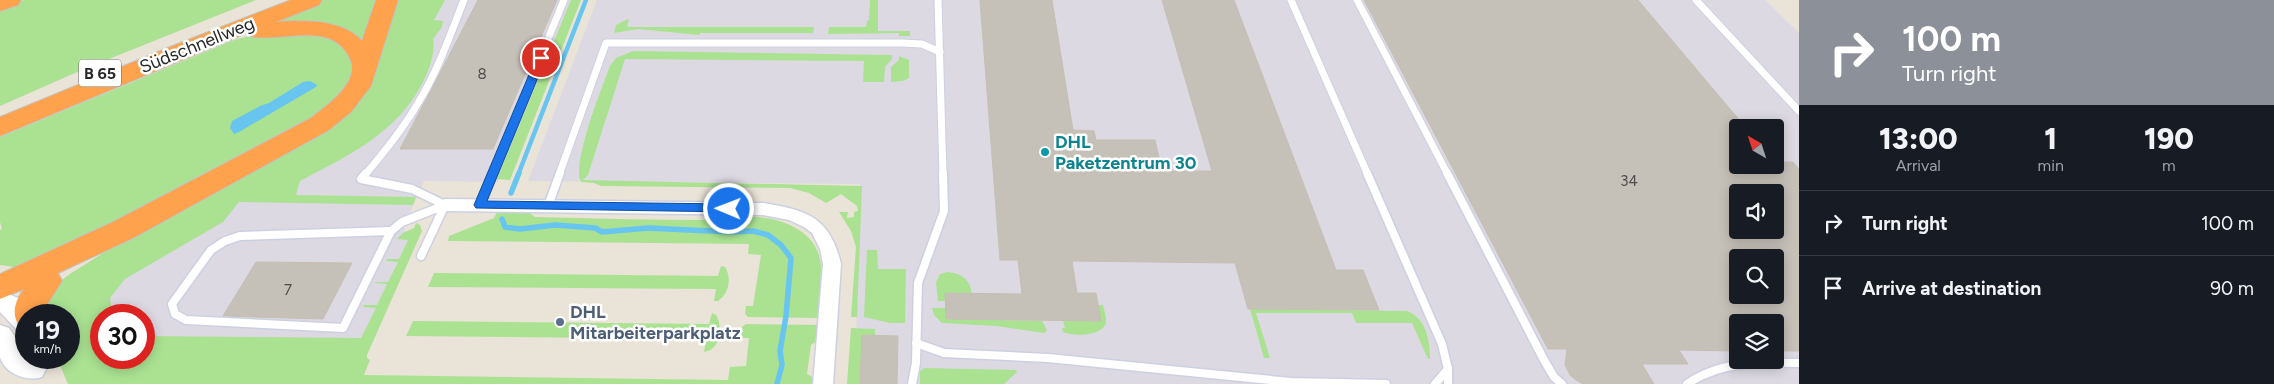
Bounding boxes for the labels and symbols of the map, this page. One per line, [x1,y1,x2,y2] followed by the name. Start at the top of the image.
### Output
[136,12,258,78] street label: Südschnellweg
[520,37,562,79] pin
[79,59,121,86] road number: B 65
[477,65,487,83] house number: 8
[1729,119,1784,174] north arrow
[1055,131,1197,174] place label: DHL Paketzentrum 30
[1039,146,1051,158] marker: DHL Paketzentrum 30
[1620,172,1638,190] house number: 34
[702,182,754,234] position arrow
[284,281,292,299] house number: 7
[570,301,741,344] place label: DHL Mitarbeiterparkplatz
[90,304,155,369] speed limit sign: 30
[554,316,566,328] marker: DHL Mitarbeiterparkplatz

